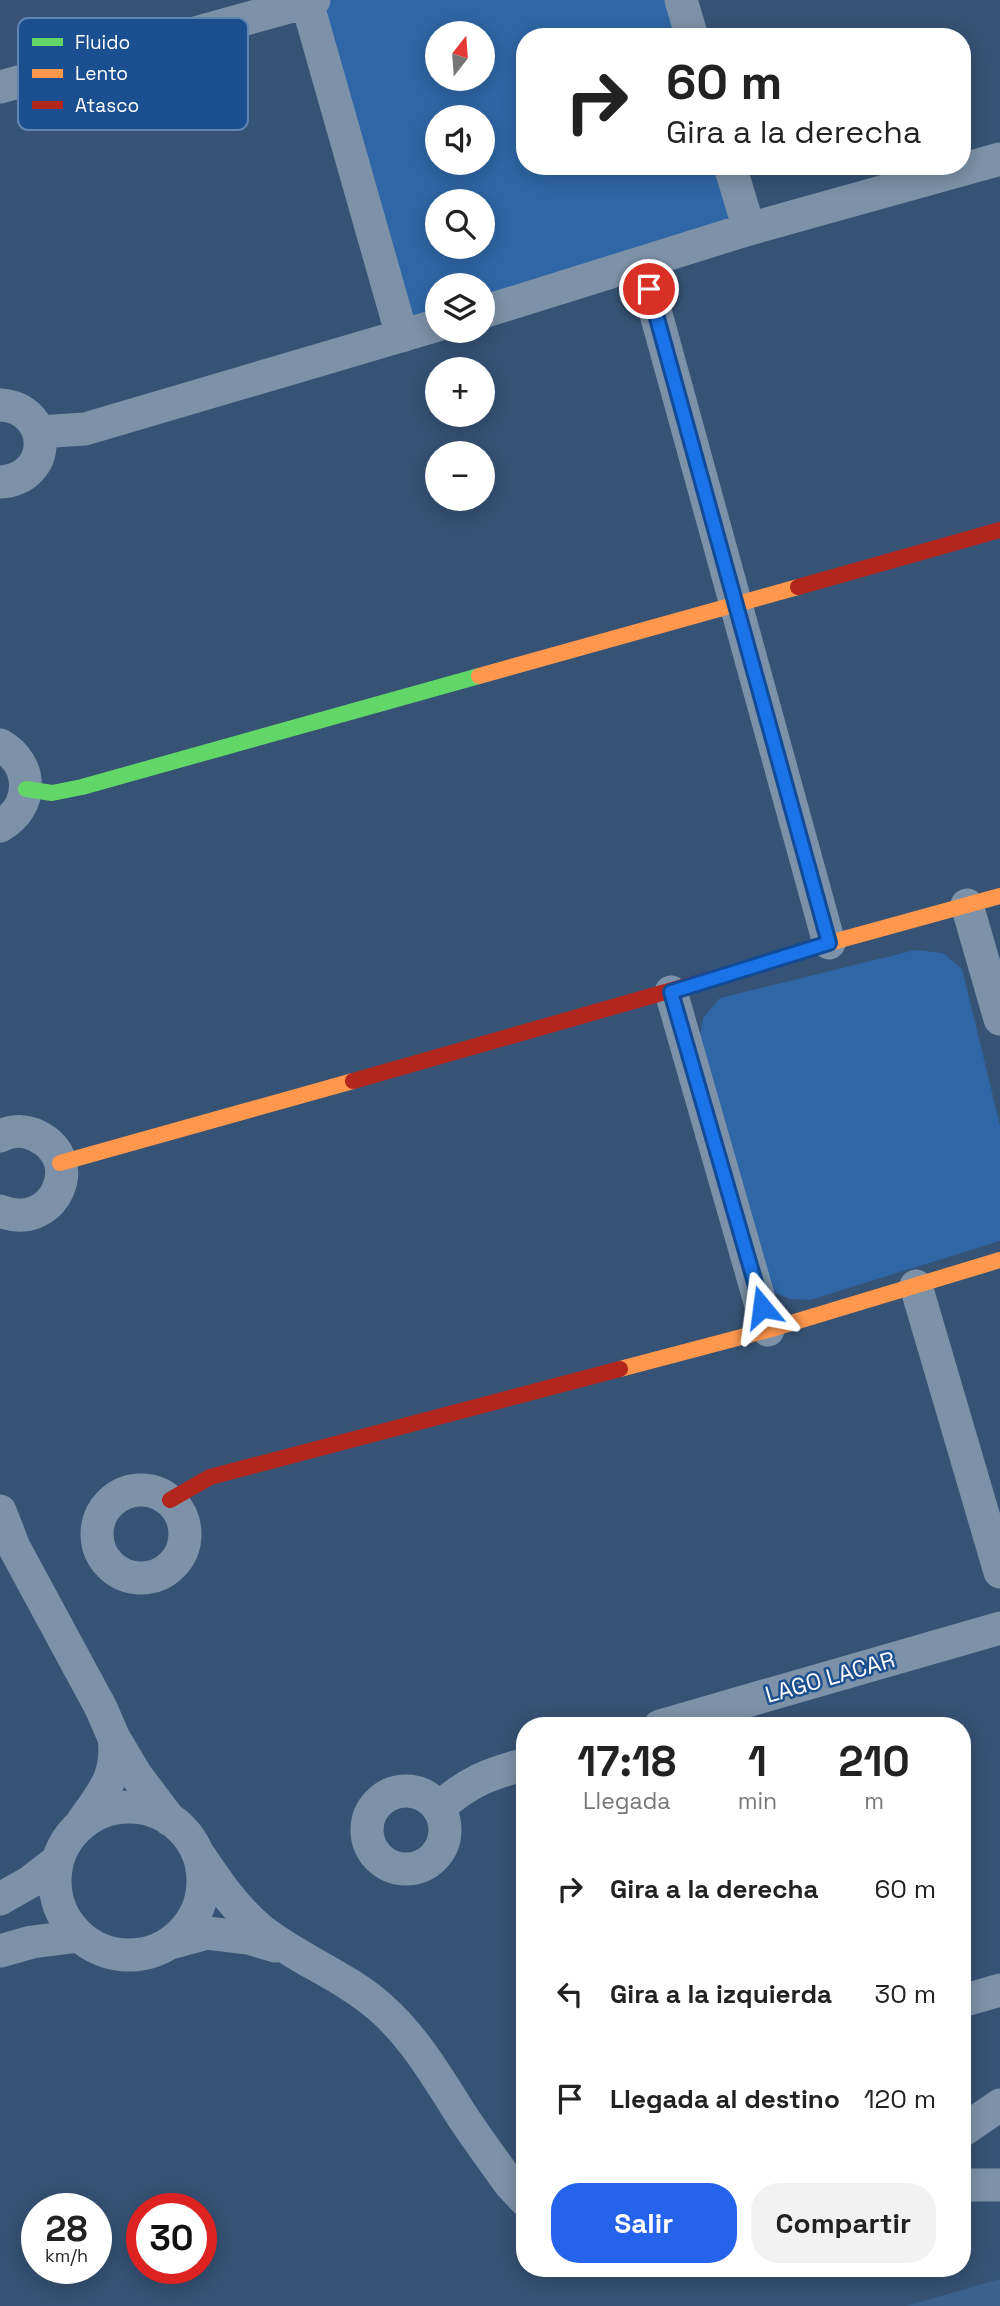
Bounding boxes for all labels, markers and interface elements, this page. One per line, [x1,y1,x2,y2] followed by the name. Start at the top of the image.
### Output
[18,18,248,130] legend
[425,21,495,91] north arrow
[425,21,495,511] map controls
[75,30,130,55] text: Fluido
[666,51,782,113] text: 60 m
[551,56,642,147] icon: right
[75,61,128,86] text: Lento
[75,93,139,118] text: Atasco
[425,105,495,175] button: sound
[666,112,921,152] text: Gira a la derecha
[425,189,495,259] button: search
[619,259,679,319] pin
[630,270,668,308] icon: arrive
[425,273,495,343] button: layers
[425,357,495,427] button: +
[425,441,495,511] button: −
[725,1270,799,1344] position arrow
[762,1644,898,1710] street label: LAGO LACAR
[577,1735,676,1788] text: 17:18
[748,1735,767,1788] text: 1
[839,1735,910,1788] text: 210
[583,1786,671,1816] text: Llegada
[738,1786,777,1816] text: min
[864,1786,884,1816] text: m
[551,1870,589,1908] icon: right
[610,1872,819,1906] text: Gira a la derecha
[874,1872,936,1906] text: 60 m
[551,1975,589,2013] icon: left
[610,1977,832,2011] text: Gira a la izquierda
[875,1977,936,2011] text: 30 m
[551,2080,589,2118] icon: arrive
[610,2082,840,2116] text: Llegada al destino
[864,2082,936,2116] text: 120 m
[551,2183,737,2263] button: Salir
[751,2183,936,2263] button: Compartir
[126,2193,217,2284] speed limit sign: 30
[46,2207,87,2251] text: 28
[45,2244,88,2267] text: km/h

